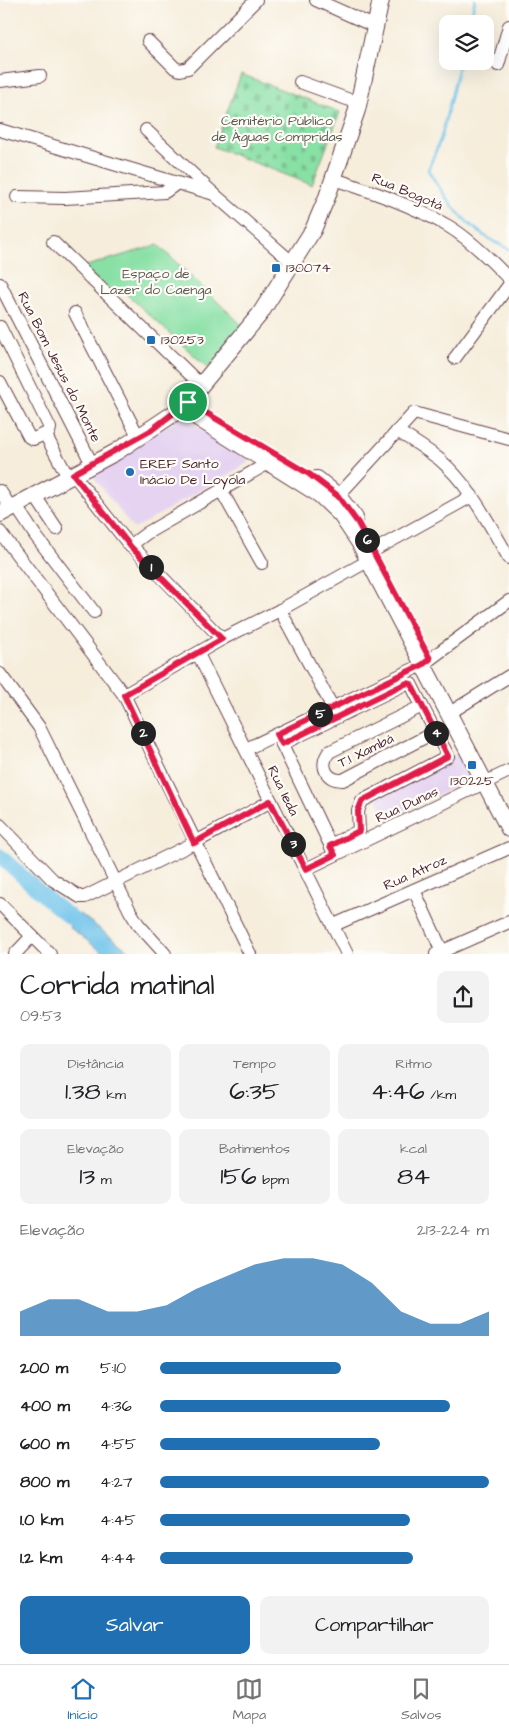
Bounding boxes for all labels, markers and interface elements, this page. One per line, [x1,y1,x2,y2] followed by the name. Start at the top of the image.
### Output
[439,15,494,70] map controls
[439,15,494,70] button: layers
[211,111,343,147] park label: Cemitério Público de Águas Compridas
[368,168,446,216] street label: Rua Bogotá
[286,258,331,278] place label: 130074
[270,262,282,274] marker: 130074
[100,264,212,300] park label: Espaço de Lazer do Caenga
[12,288,106,446] street label: Rua Bom Jesus do Monte
[161,330,204,350] place label: 130253
[145,334,157,346] marker: 130253
[167,381,209,423] pin
[174,388,202,416] icon: arrive
[140,454,245,490] place label: EREF Santo Inácio De Loyola
[124,466,136,478] marker: EREF Santo Inácio De Loyola
[354,528,380,552] pin: 6
[363,530,372,550] text: 6
[138,554,164,580] pin: 1
[151,557,152,577] text: 1
[308,702,332,726] pin: 5
[316,704,325,724] text: 5
[130,720,156,746] pin: 2
[424,720,448,746] pin: 4
[139,723,148,743] text: 2
[432,723,441,743] text: 4
[335,729,397,773] street label: T.I Xambá
[466,759,478,771] marker: 130225
[262,762,304,820] street label: Rua Ieda
[450,771,494,791] place label: 130225
[372,782,442,828] street label: Rua Dunas
[280,832,306,856] pin: 3
[290,834,297,854] text: 3
[380,850,450,896] street label: Rua Atroz
[20,966,215,1005] text: Corrida matinal
[437,971,489,1023] button: share
[20,1005,61,1027] text: 09:53
[67,1054,124,1074] text: Distância
[233,1054,276,1074] text: Tempo
[395,1054,432,1074] text: Ritmo
[65,1074,101,1109] text: 1.38
[229,1074,280,1109] text: 6:35
[371,1074,425,1109] text: 4:46
[101,1085,126,1105] text: km
[425,1085,456,1105] text: /km
[67,1139,124,1159] text: Elevação
[219,1139,290,1159] text: Batimentos
[400,1139,427,1159] text: kcal
[79,1159,95,1194] text: 13
[220,1159,257,1194] text: 156
[397,1159,430,1194] text: 84
[95,1170,112,1190] text: m
[257,1170,289,1190] text: bpm
[20,1219,84,1241] text: Elevação
[417,1219,489,1241] text: 213–224 m
[20,1357,68,1379] text: 200 m
[100,1357,126,1379] text: 5:10
[20,1395,70,1417] text: 400 m
[100,1395,132,1417] text: 4:36
[20,1433,69,1455] text: 600 m
[100,1433,136,1455] text: 4:55
[20,1471,69,1493] text: 800 m
[100,1471,133,1493] text: 4:27
[20,1509,63,1531] text: 1.0 km
[100,1509,136,1531] text: 4:45
[20,1547,62,1569] text: 1.2 km
[100,1547,135,1569] text: 4:44
[20,1596,250,1654] button: Salvar
[260,1596,489,1654] button: Compartilhar
[67,1675,98,1725] tab: Início
[232,1675,266,1725] tab: Mapa
[401,1675,442,1725] tab: Salvos

